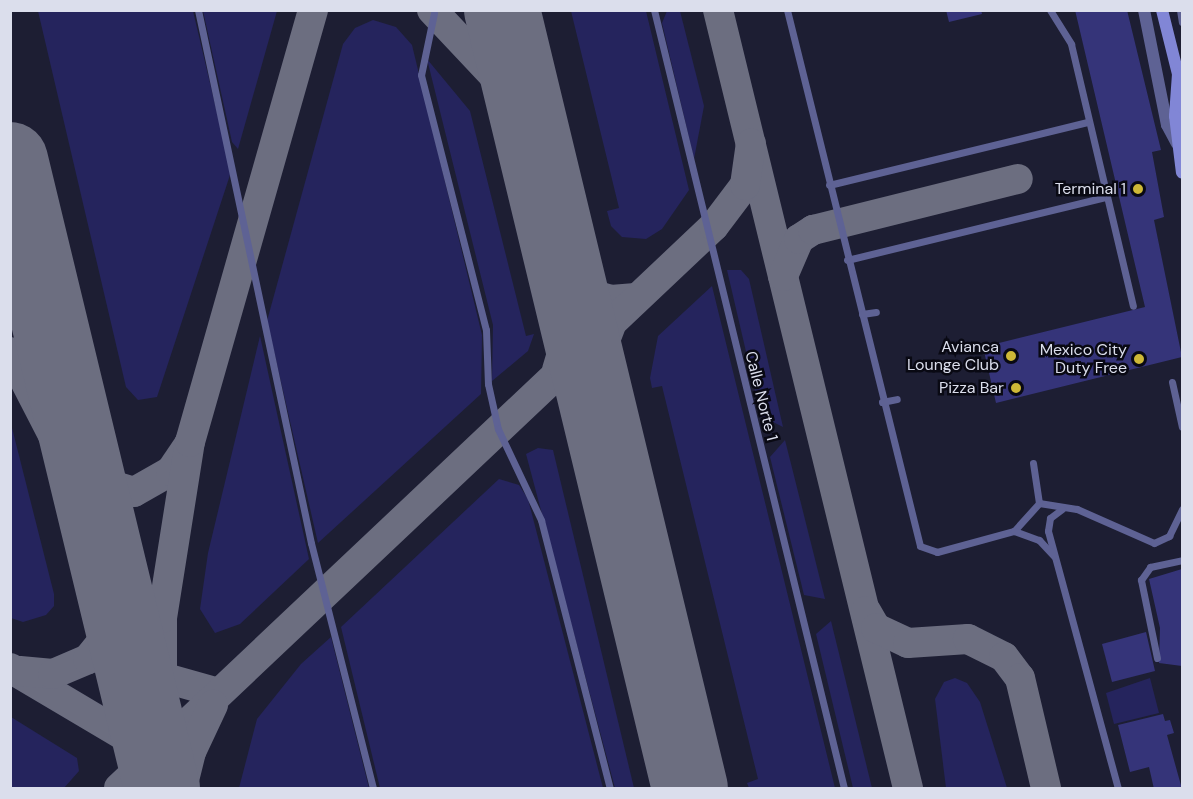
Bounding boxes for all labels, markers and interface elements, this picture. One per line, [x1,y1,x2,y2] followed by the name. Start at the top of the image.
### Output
[1055,179,1126,199] place label: Terminal 1
[1131,182,1145,196] marker: Terminal 1
[907,337,999,375] place label: Avianca Lounge Club
[1040,340,1127,378] place label: Mexico City Duty Free
[741,349,781,443] street label: Calle Norte 1
[1004,349,1018,363] marker: Avianca Lounge Club
[1132,352,1146,366] marker: Mexico City Duty Free
[939,378,1004,398] place label: Pizza Bar
[1009,381,1023,395] marker: Pizza Bar

